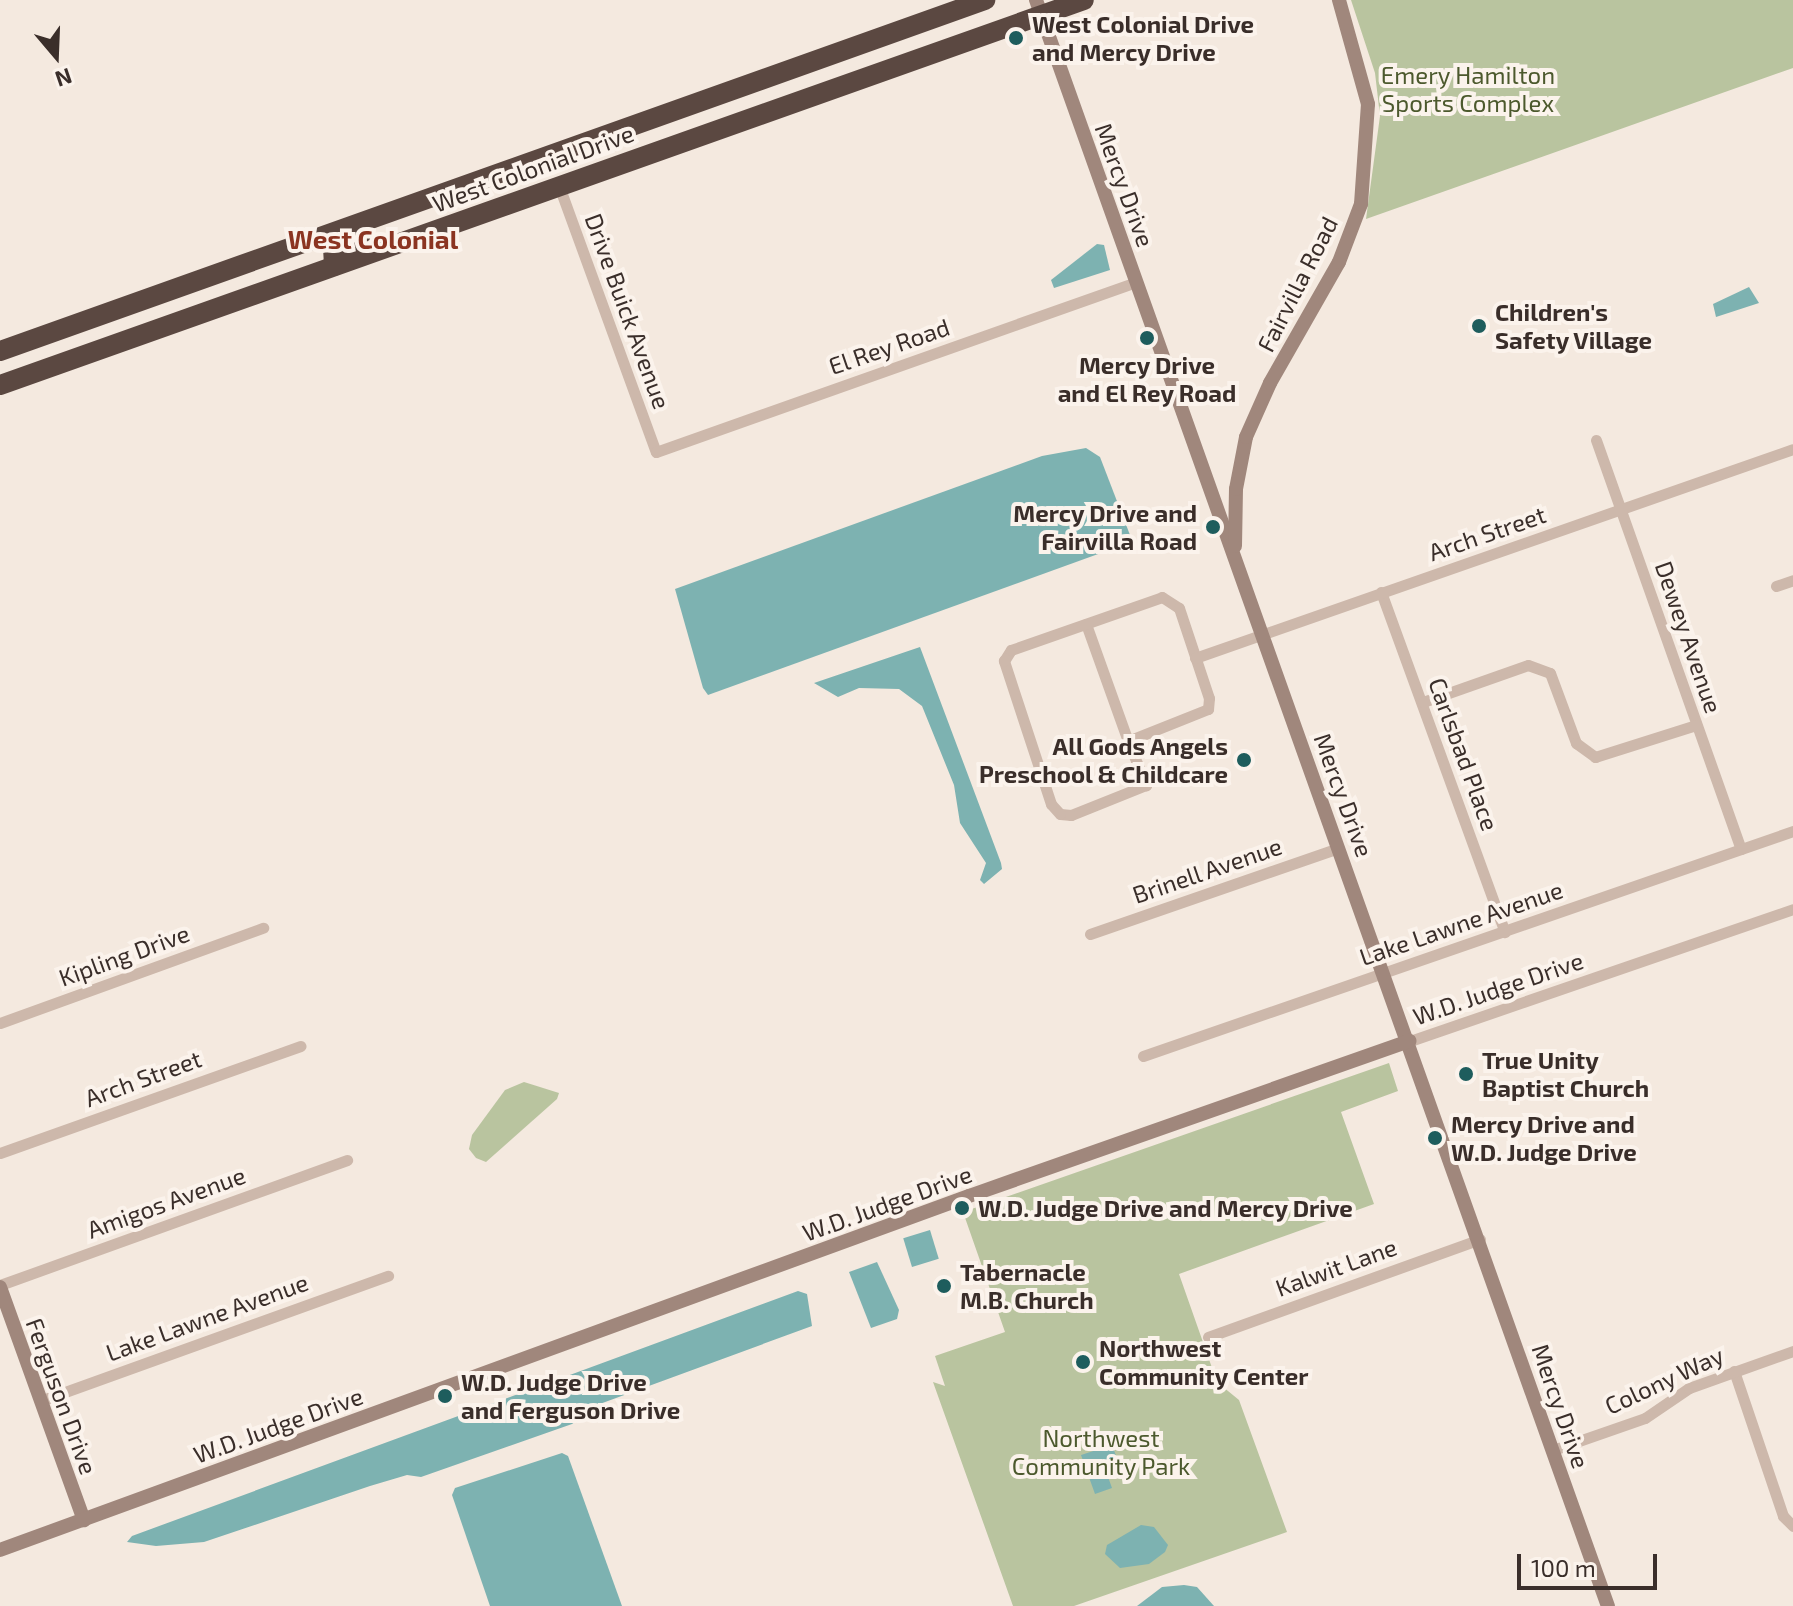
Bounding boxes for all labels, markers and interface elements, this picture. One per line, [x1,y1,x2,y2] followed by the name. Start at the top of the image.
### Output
[1032,10,1255,66] place label: West Colonial Drive and Mercy Drive
[16,16,96,96] north arrow
[1007,29,1025,47] marker: West Colonial Drive and Mercy Drive
[1381,61,1555,117] park label: Emery Hamilton Sports Complex
[52,64,76,94] text: N
[428,118,638,218] street label: West Colonial Drive
[1089,119,1161,251] street label: Mercy Drive
[579,209,677,413] street label: Drive Buick Avenue
[1251,212,1343,356] street label: Fairvilla Road
[288,223,458,255] district label: West Colonial
[1495,298,1653,354] place label: Children's Safety Village
[824,312,954,380] street label: El Rey Road
[1470,317,1488,335] marker: Children's Safety Village
[1138,329,1156,347] marker: Mercy Drive and El Rey Road
[1057,351,1237,407] place label: Mercy Drive and El Rey Road
[1013,499,1197,555] place label: Mercy Drive and Fairvilla Road
[1425,500,1549,566] street label: Arch Street
[1204,518,1222,536] marker: Mercy Drive and Fairvilla Road
[1649,557,1729,717] street label: Dewey Avenue
[1423,674,1505,834] street label: Carlsbad Place
[1308,729,1380,861] street label: Mercy Drive
[978,732,1228,788] place label: All Gods Angels Preschool & Childcare
[1235,751,1253,769] marker: All Gods Angels Preschool & Childcare
[1128,831,1286,909] street label: Brinell Avenue
[1355,875,1567,971] street label: Lake Lawne Avenue
[55,918,193,992] street label: Kipling Drive
[1409,945,1587,1031] street label: W.D. Judge Drive
[81,1044,205,1112] street label: Arch Street
[1482,1046,1649,1102] place label: True Unity Baptist Church
[1457,1065,1475,1083] marker: True Unity Baptist Church
[1451,1110,1637,1166] place label: Mercy Drive and W.D. Judge Drive
[1426,1129,1444,1147] marker: Mercy Drive and W.D. Judge Drive
[798,1159,976,1247] street label: W.D. Judge Drive
[83,1160,249,1244] street label: Amigos Avenue
[978,1194,1354,1222] place label: W.D. Judge Drive and Mercy Drive
[953,1199,971,1217] marker: W.D. Judge Drive and Mercy Drive
[1272,1232,1400,1302] street label: Kalwit Lane
[960,1258,1094,1314] place label: Tabernacle M.B. Church
[102,1267,312,1367] street label: Lake Lawne Avenue
[935,1277,953,1295] marker: Tabernacle M.B. Church
[20,1314,104,1478] street label: Ferguson Drive
[1099,1334,1309,1390] place label: Northwest Community Center
[1526,1340,1596,1472] street label: Mercy Drive
[1600,1340,1728,1420] street label: Colony Way
[1074,1353,1092,1371] marker: Northwest Community Center
[461,1368,680,1424] place label: W.D. Judge Drive and Ferguson Drive
[189,1381,367,1469] street label: W.D. Judge Drive
[436,1387,454,1405] marker: W.D. Judge Drive and Ferguson Drive
[1011,1424,1191,1480] park label: Northwest Community Park
[1521,1538,1661,1588] scale bar
[1531,1553,1596,1582] text: 100 m

